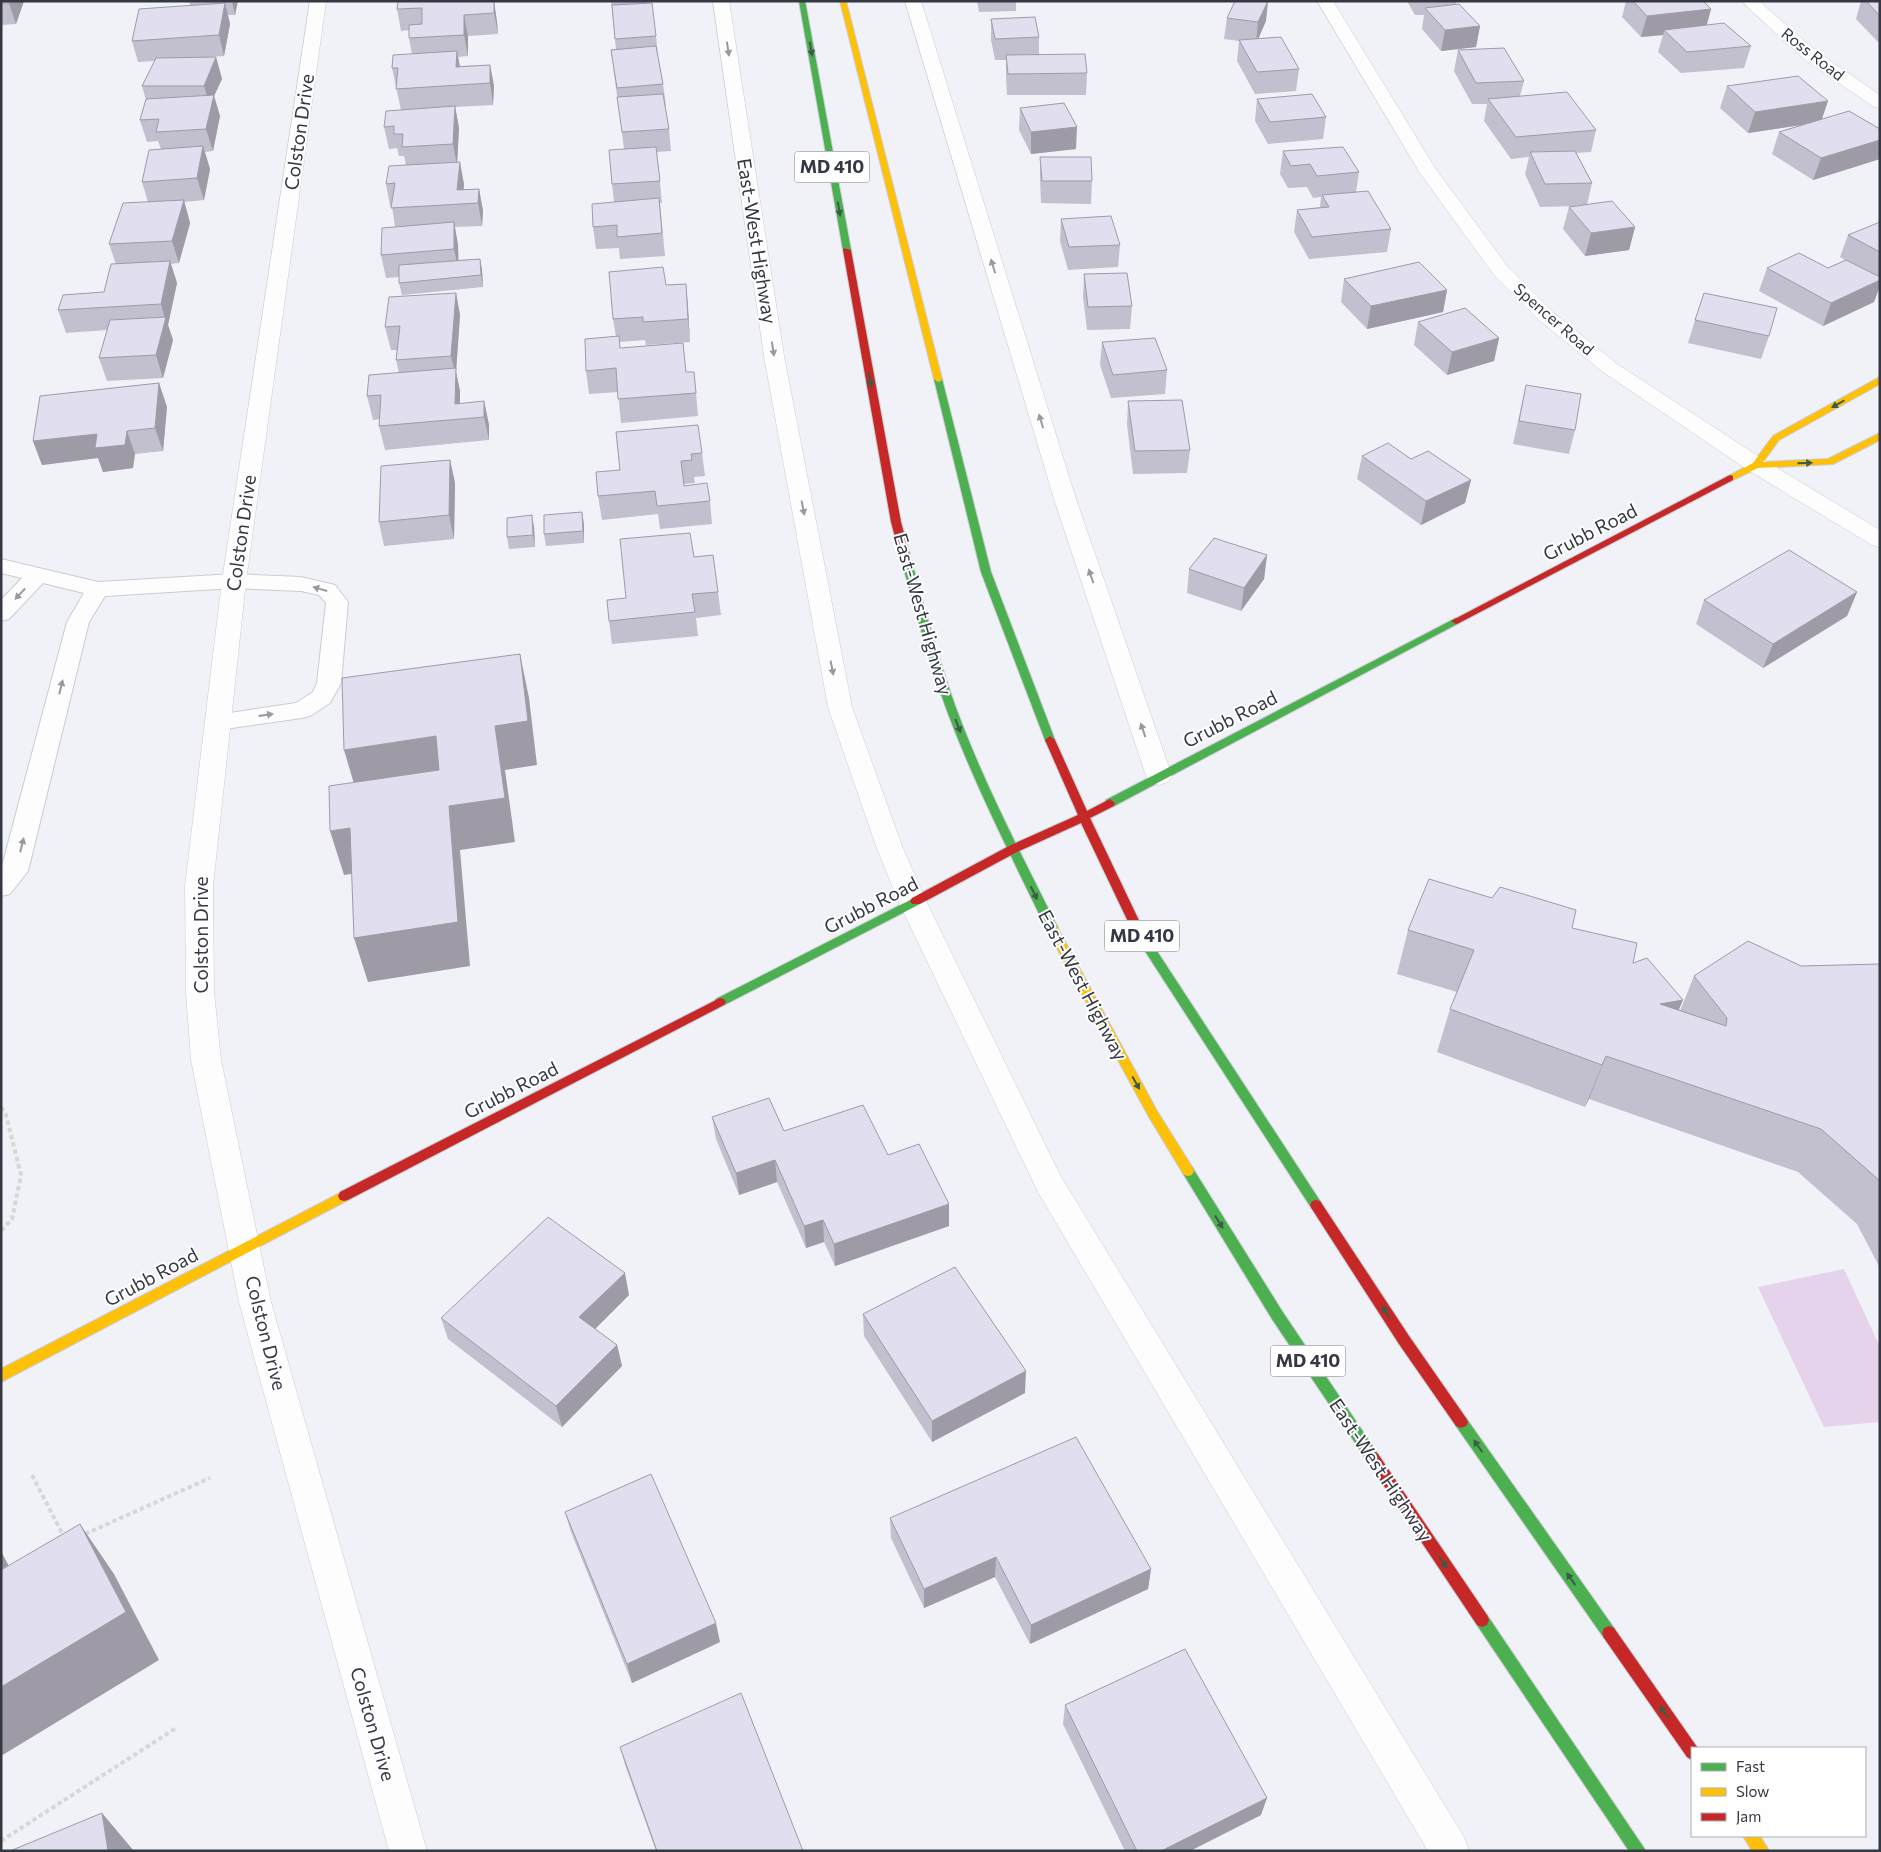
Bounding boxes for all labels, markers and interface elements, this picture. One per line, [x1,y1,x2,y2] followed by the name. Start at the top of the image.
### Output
[1778,23,1849,84] street label: Ross Road
[724,42,732,58] one-way arrow
[807,42,815,58] one-way arrow
[279,72,318,192] street label: Colston Drive
[794,152,870,182] road number: MD 410
[733,156,782,326] street label: East-West Highway
[836,202,844,218] one-way arrow
[989,258,997,273] one-way arrow
[1510,279,1598,358] street label: Spencer Road
[769,341,777,357] one-way arrow
[867,372,875,388] one-way arrow
[1831,400,1844,409] one-way arrow
[1036,414,1044,429] one-way arrow
[1797,459,1813,467] one-way arrow
[221,473,260,593] street label: Colston Drive
[1539,498,1641,565] street label: Grubb Road
[799,501,807,517] one-way arrow
[889,530,958,698] street label: East-West Highway
[1087,568,1094,583] one-way arrow
[312,584,327,592] one-way arrow
[14,588,26,600] one-way arrow
[829,660,837,676] one-way arrow
[57,680,65,695] one-way arrow
[1179,685,1281,752] street label: Grubb Road
[258,711,274,719] one-way arrow
[955,719,963,733] one-way arrow
[1139,722,1146,737] one-way arrow
[18,837,26,852] one-way arrow
[820,871,922,938] street label: Grubb Road
[189,876,212,994] street label: Colston Drive
[1030,886,1038,900] one-way arrow
[1034,905,1133,1064] street label: East-West Highway
[1104,920,1180,951] road number: MD 410
[460,1056,562,1123] street label: Grubb Road
[1131,1076,1140,1089] one-way arrow
[1215,1215,1224,1228] one-way arrow
[100,1242,201,1311] street label: Grubb Road
[241,1273,292,1393] street label: Colston Drive
[1381,1305,1390,1319] one-way arrow
[1270,1345,1346,1376] road number: MD 410
[1325,1394,1438,1546] street label: East-West Highway
[1473,1439,1483,1453] one-way arrow
[1439,1555,1448,1569] one-way arrow
[1566,1572,1576,1586] one-way arrow
[346,1664,401,1783] street label: Colston Drive
[1659,1705,1669,1719] one-way arrow
[1691,1747,1866,1837] legend
[1736,1757,1765,1775] text: Fast
[1736,1782,1769,1800] text: Slow
[1736,1807,1761,1825] text: Jam

